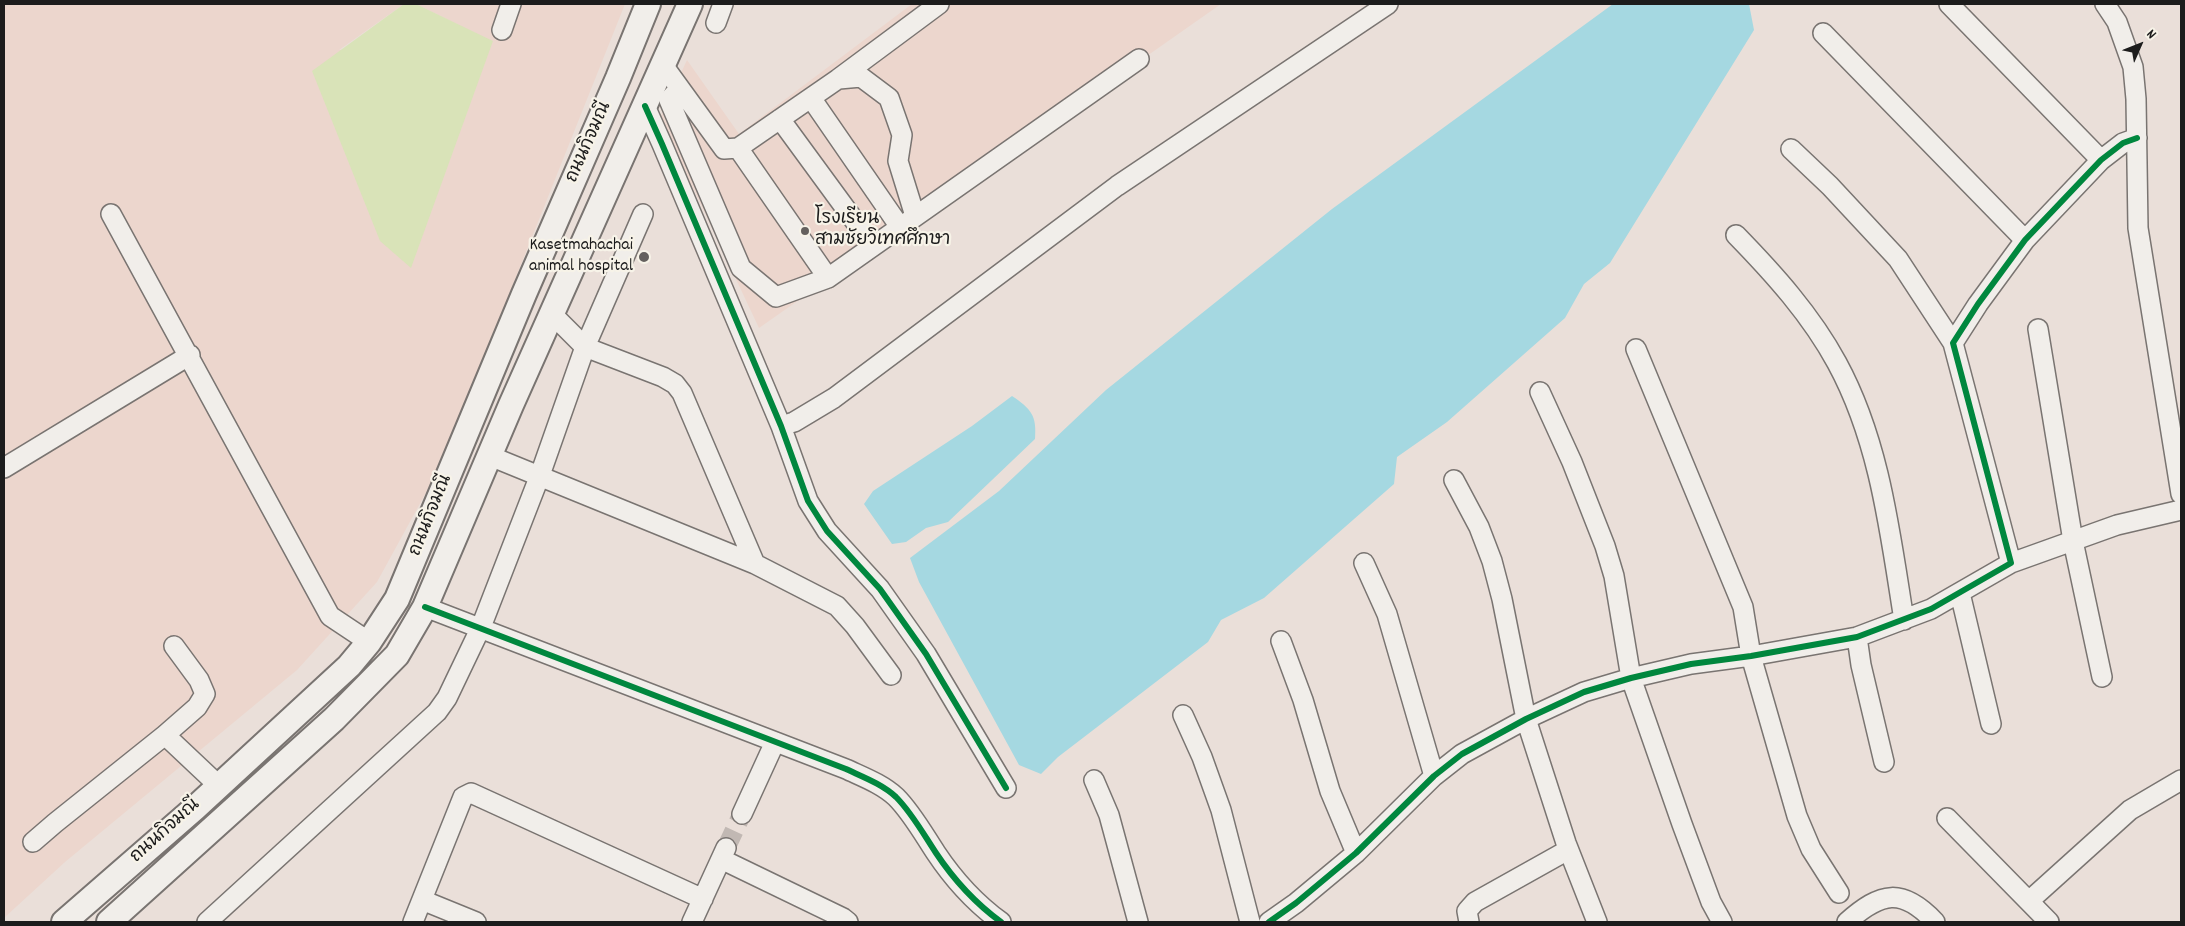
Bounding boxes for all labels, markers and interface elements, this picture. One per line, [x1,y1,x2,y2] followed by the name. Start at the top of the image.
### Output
[2115,20,2165,70] north arrow
[2141,25,2160,44] text: N
[563,99,617,187] street label: ถนนกิจมณี
[815,210,950,252] place label: โรงเรียน สามชัยวิเทศศึกษา
[799,225,811,237] marker: โรงเรียน สามชัยวิเทศศึกษา
[529,236,633,278] place label: Kasetmahachai animal hospital
[637,250,651,264] marker: Kasetmahachai animal hospital
[406,472,458,560] street label: ถนนกิจมณี
[127,795,205,869] street label: ถนนกิจมณี

